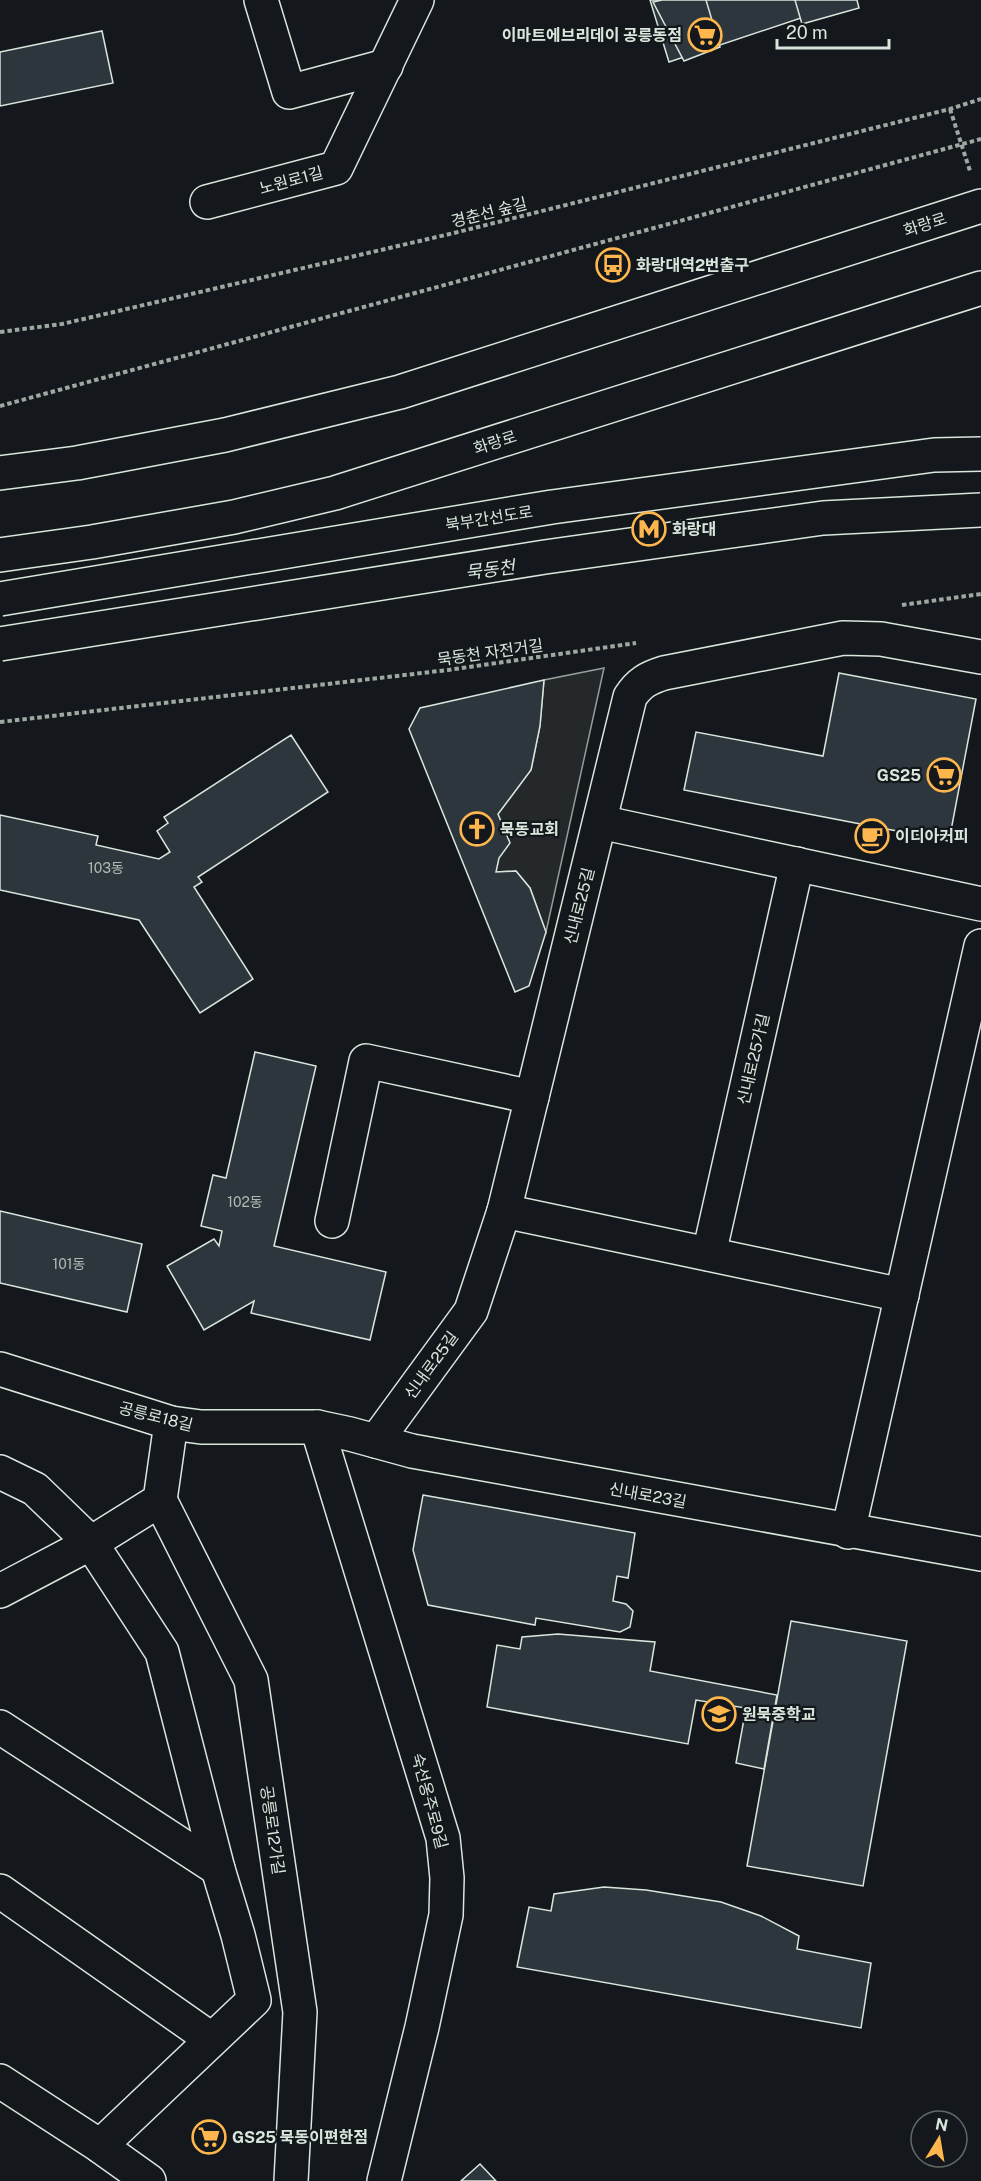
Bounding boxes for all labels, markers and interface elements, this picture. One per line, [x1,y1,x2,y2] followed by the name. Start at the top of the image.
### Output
[777,12,890,50] scale bar
[687,17,723,53] supermarket icon: 이마트에브리데이 공릉동점
[786,22,828,43] text: 20 m
[502,26,682,45] place label: 이마트에브리데이 공릉동점
[257,163,325,198] street label: 노원로1길
[449,194,529,231] street label: 경춘선 숲길
[901,209,949,240] street label: 화랑로
[595,247,631,283] bus stop icon: 화랑대역2번출구
[636,256,749,275] place label: 화랑대역2번출구
[471,427,519,458] street label: 화랑로
[444,502,534,535] street label: 북부간선도로
[631,511,667,547] metro station icon: 화랑대
[672,520,716,539] place label: 화랑대
[464,556,518,583] water label: 묵동천
[436,636,544,669] street label: 묵동천 자전거길
[926,757,962,793] supermarket icon: GS25
[877,766,921,785] place label: GS25
[459,811,495,847] church icon: 묵동교회
[854,818,890,854] cafe icon: 이디아커피
[500,820,559,839] place label: 묵동교회
[895,827,969,846] place label: 이디아커피
[88,860,124,876] house number: 103동
[561,866,598,947] street label: 신내로25길
[734,1011,773,1107] street label: 신내로25가길
[227,1194,263,1210] house number: 102동
[53,1256,86,1272] house number: 101동
[401,1328,462,1403] street label: 신내로25길
[117,1398,195,1435] street label: 공릉로18길
[608,1479,688,1512] street label: 신내로23길
[701,1696,737,1732] school or university icon: 원묵중학교
[742,1705,816,1724] place label: 원묵중학교
[408,1751,451,1851] street label: 숙선옹주로9길
[257,1784,288,1876] street label: 공릉로12가길
[909,2109,969,2169] north arrow
[934,2114,950,2135] text: N
[191,2119,227,2155] supermarket icon: GS25 묵동이편한점
[232,2128,368,2147] place label: GS25 묵동이편한점

